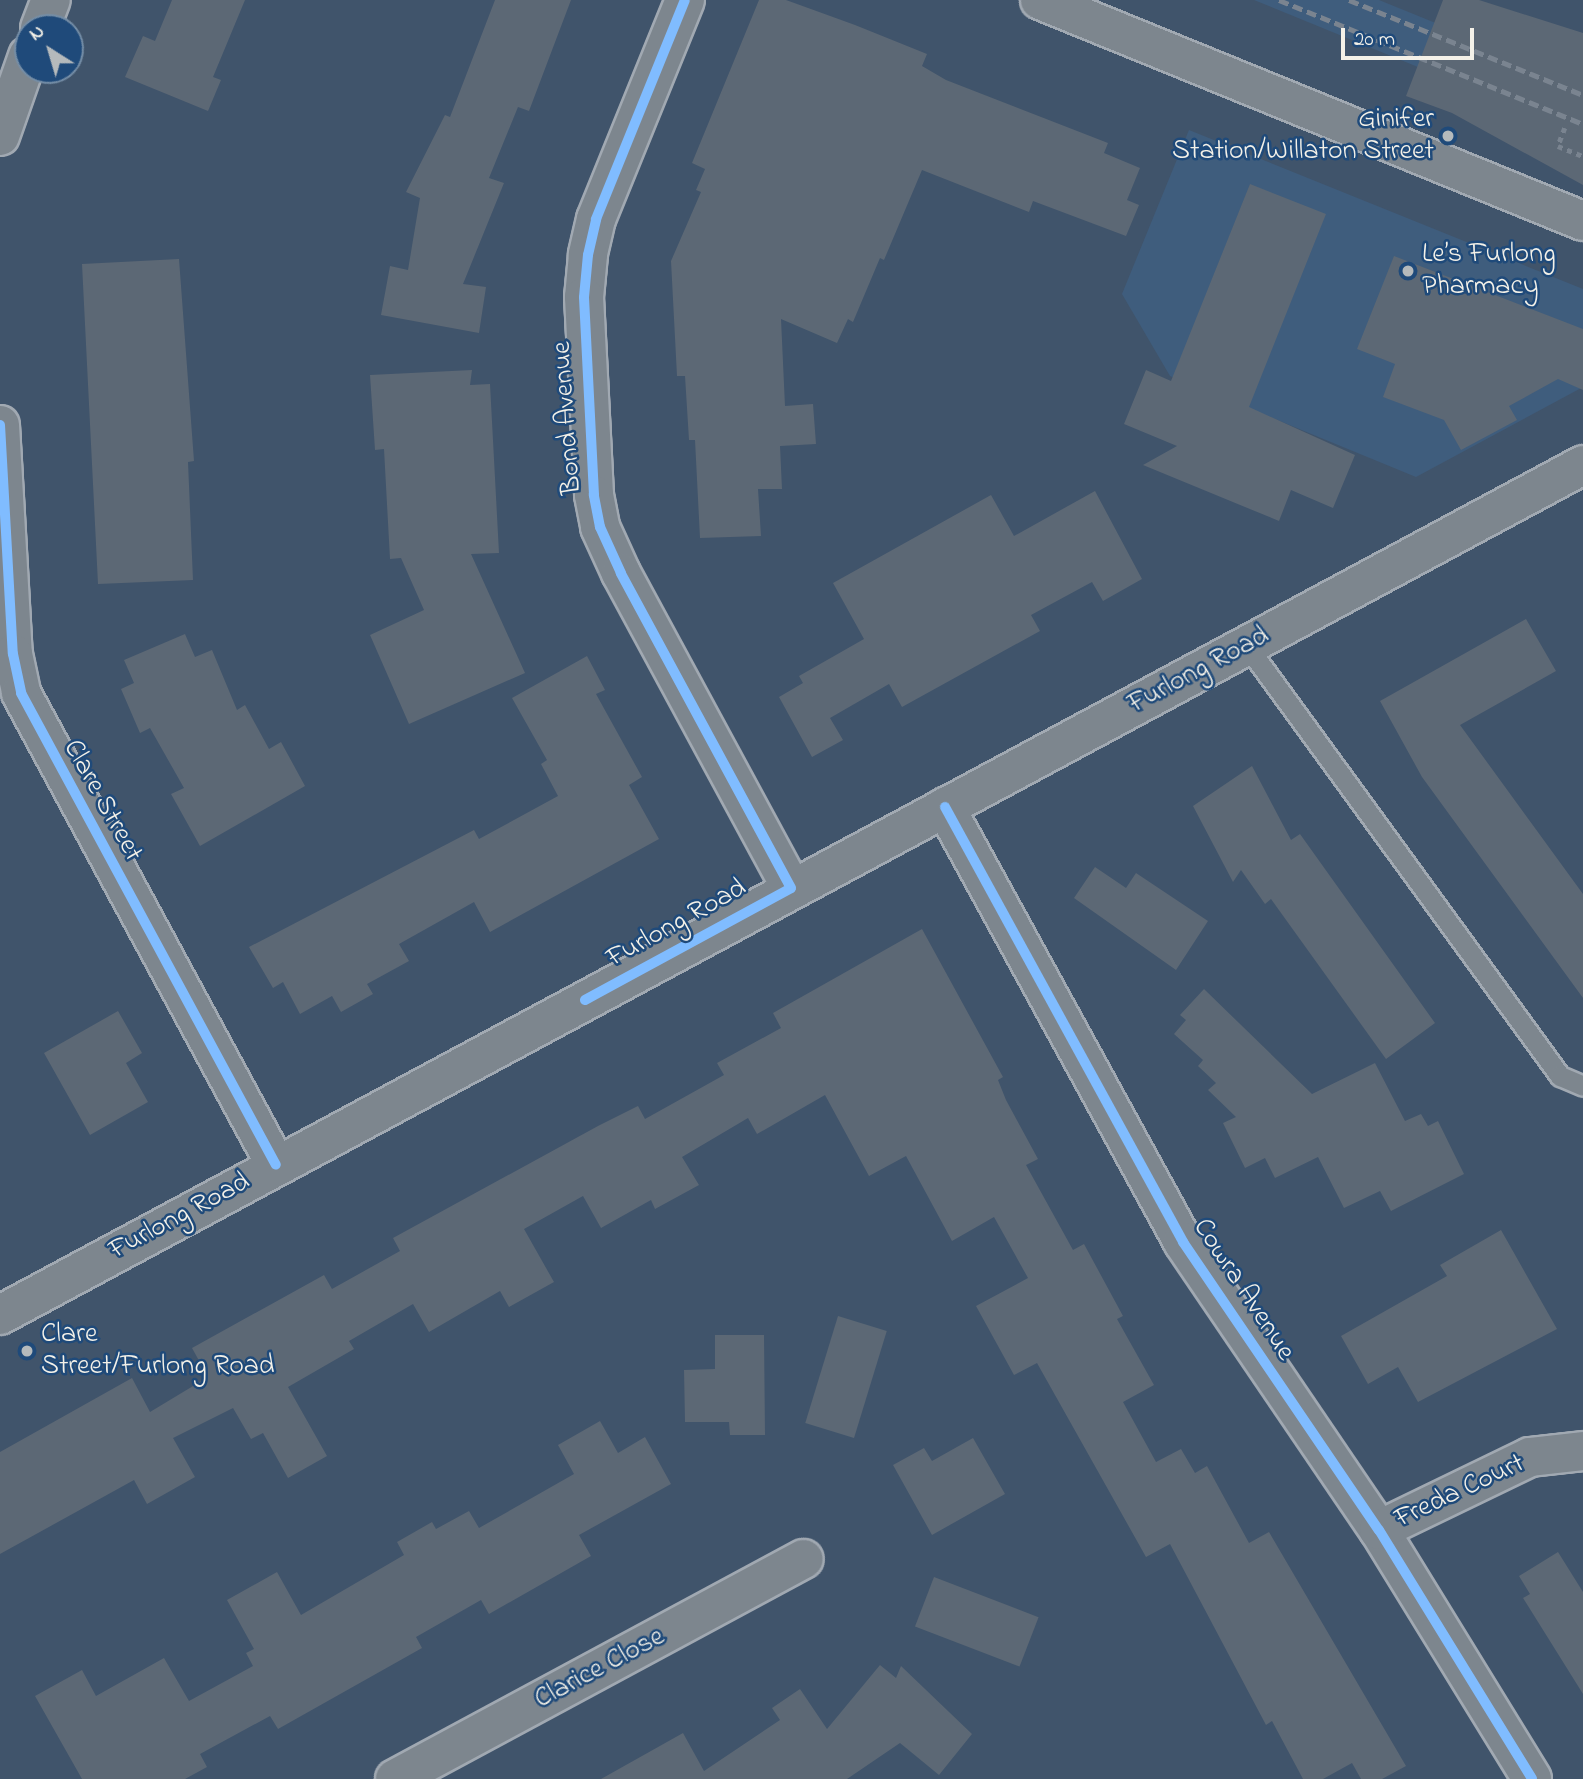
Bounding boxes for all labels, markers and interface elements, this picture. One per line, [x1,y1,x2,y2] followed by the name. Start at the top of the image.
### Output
[14,14,84,84] north arrow
[1345,14,1478,58] scale bar
[24,19,51,48] text: N
[1354,25,1395,55] text: 20 m
[1172,103,1434,169] place label: Ginifer Station/Willaton Street
[1440,128,1456,144] marker: Ginifer Station/Willaton Street
[1422,238,1556,304] place label: Le’s Furlong Pharmacy
[1400,263,1416,279] marker: Le’s Furlong Pharmacy
[546,340,590,496] street label: Bond Avenue
[1123,620,1275,722] street label: Furlong Road
[55,734,149,868] street label: Clare Street
[601,872,753,976] street label: Furlong Road
[104,1166,256,1268] street label: Furlong Road
[1185,1213,1301,1367] street label: Cowra Avenue
[41,1318,275,1384] place label: Clare Street/Furlong Road
[19,1343,35,1359] marker: Clare Street/Furlong Road
[1390,1447,1530,1537] street label: Freda Court
[529,1621,671,1717] street label: Clarice Close

